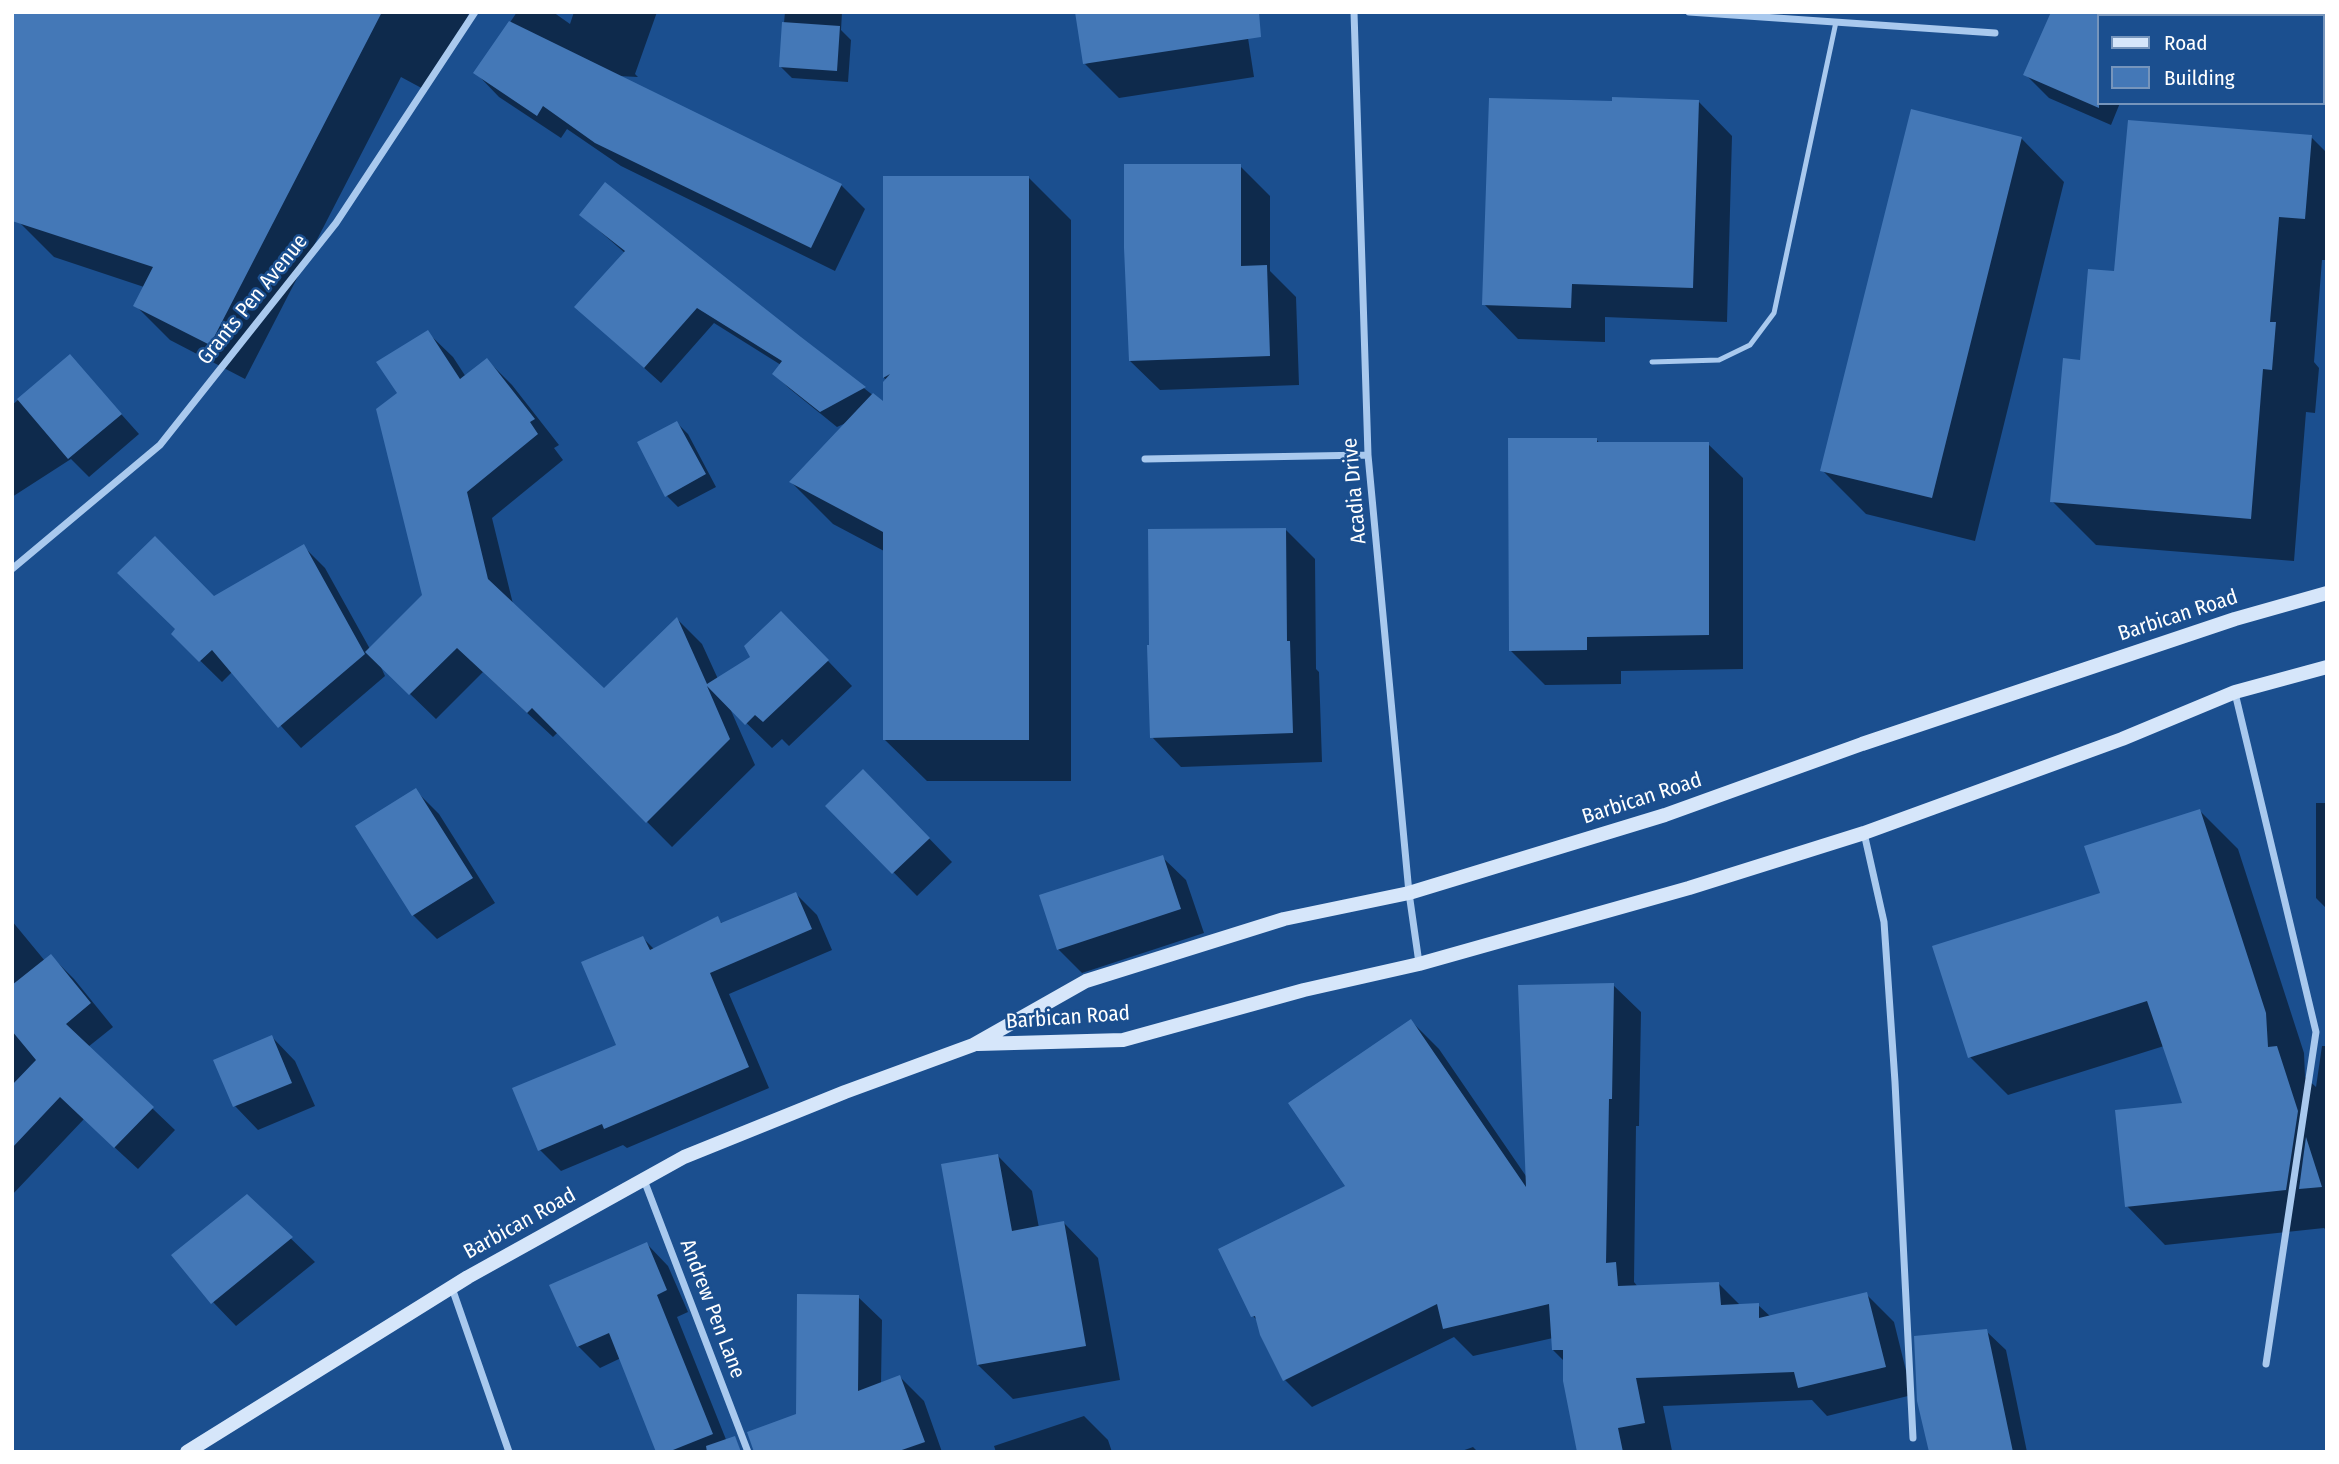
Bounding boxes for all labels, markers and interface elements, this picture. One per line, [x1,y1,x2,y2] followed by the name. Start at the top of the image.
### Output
[2098,14,2325,105] legend
[2164,30,2208,56] text: Road
[2164,65,2235,91] text: Building
[193,230,313,370] street label: Grants Pen Avenue
[1338,437,1372,545] street label: Acadia Drive
[2115,585,2241,647] street label: Barbican Road
[1579,768,1705,830] street label: Barbican Road
[1005,1001,1131,1035] street label: Barbican Road
[460,1183,580,1265] street label: Barbican Road
[674,1236,750,1382] street label: Andrew Pen Lane

